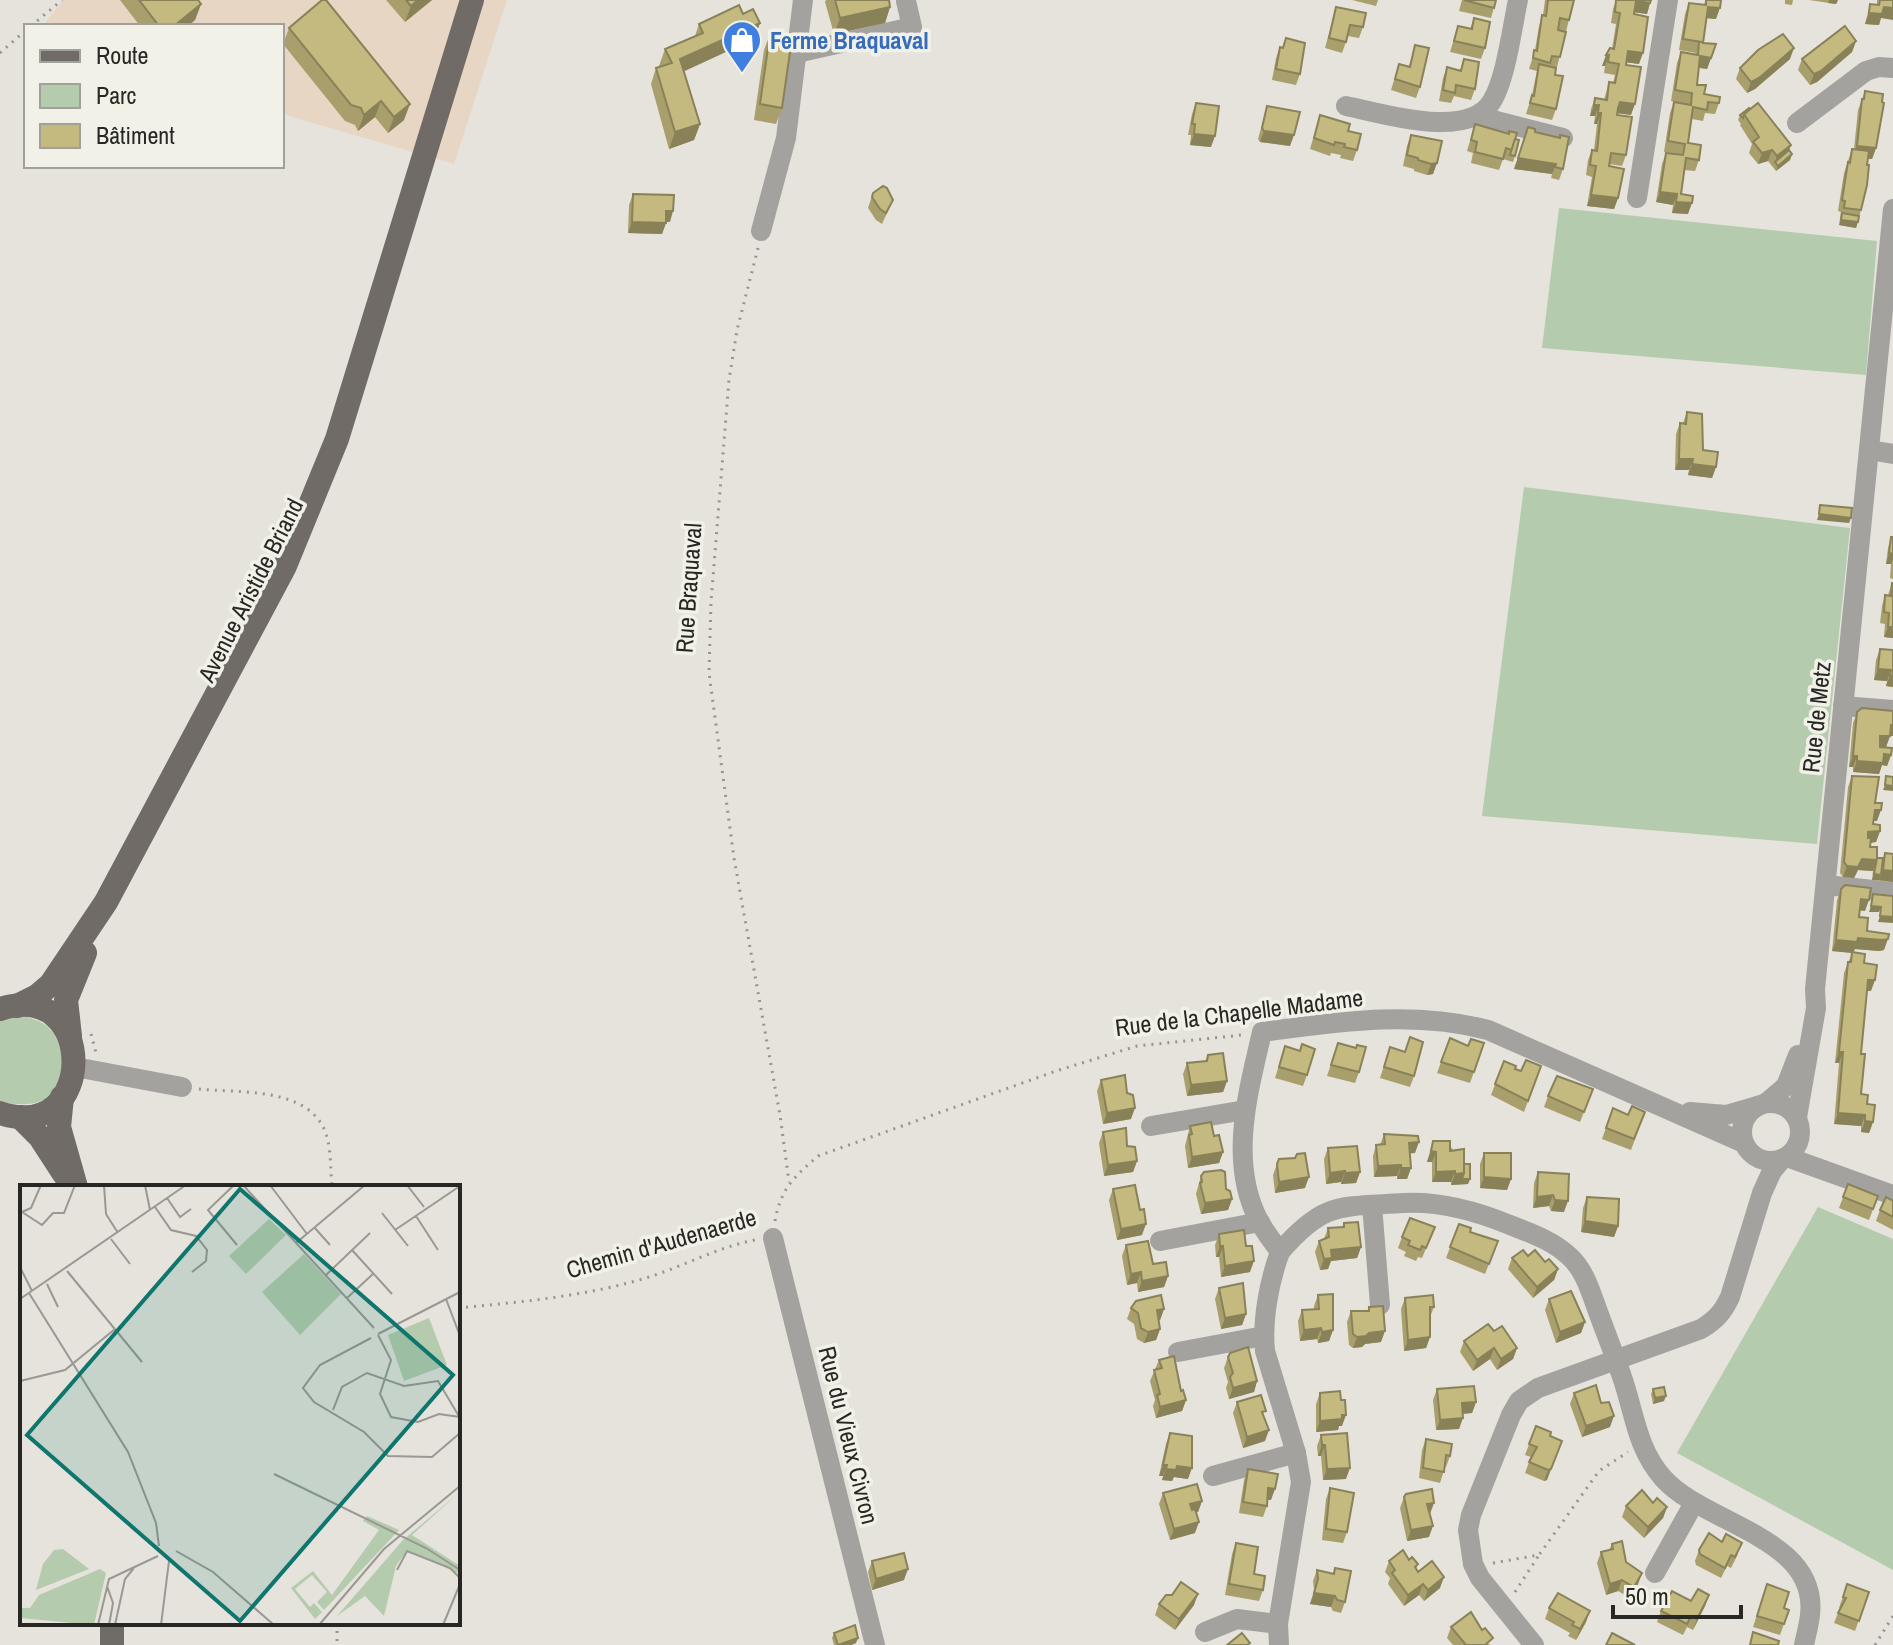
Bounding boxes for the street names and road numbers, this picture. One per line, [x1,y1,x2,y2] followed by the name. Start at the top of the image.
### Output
[189,493,310,688] street label: Avenue Aristide Briand
[667,522,709,654] street label: Rue Braquaval
[1794,660,1838,774] street label: Rue de Metz
[1113,981,1365,1043] street label: Rue de la Chapelle Madame
[562,1201,760,1285] street label: Chemin d'Audenaerde
[811,1343,887,1527] street label: Rue du Vieux Civron

